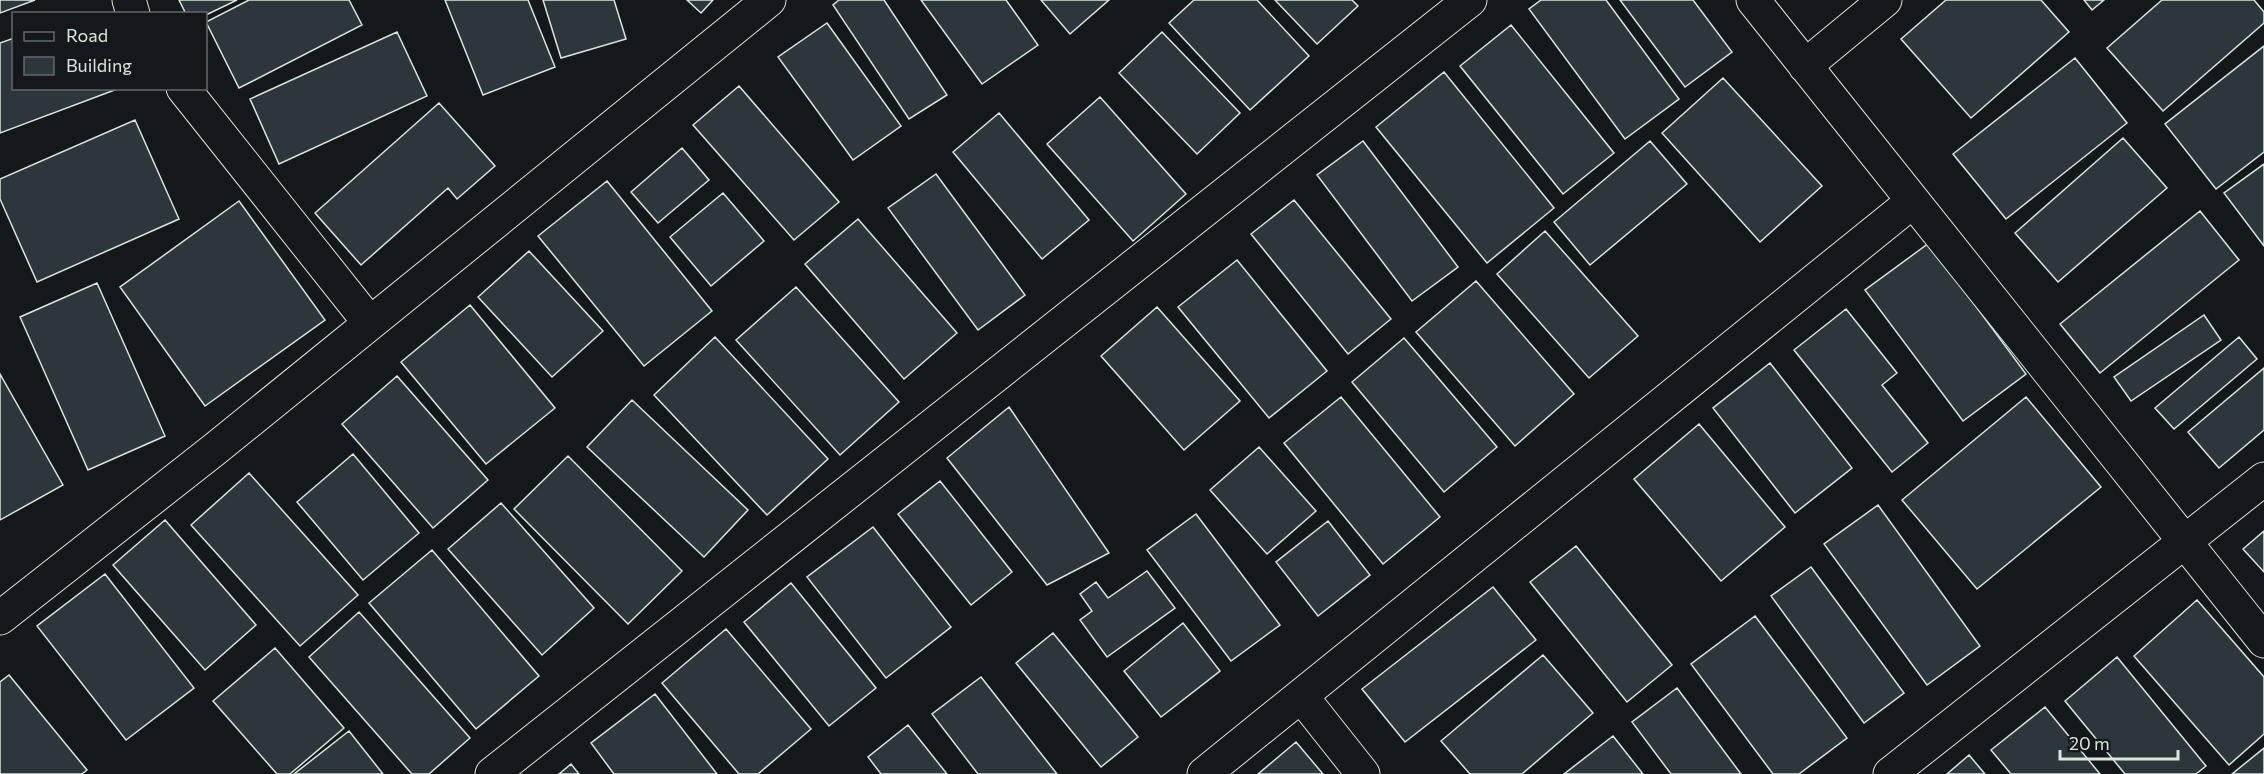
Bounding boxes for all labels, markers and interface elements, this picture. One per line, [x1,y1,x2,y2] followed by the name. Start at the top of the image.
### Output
[12,12,207,90] legend
[66,24,108,46] text: Road
[66,54,132,76] text: Building
[2060,723,2178,761] scale bar
[2069,732,2110,754] text: 20 m

